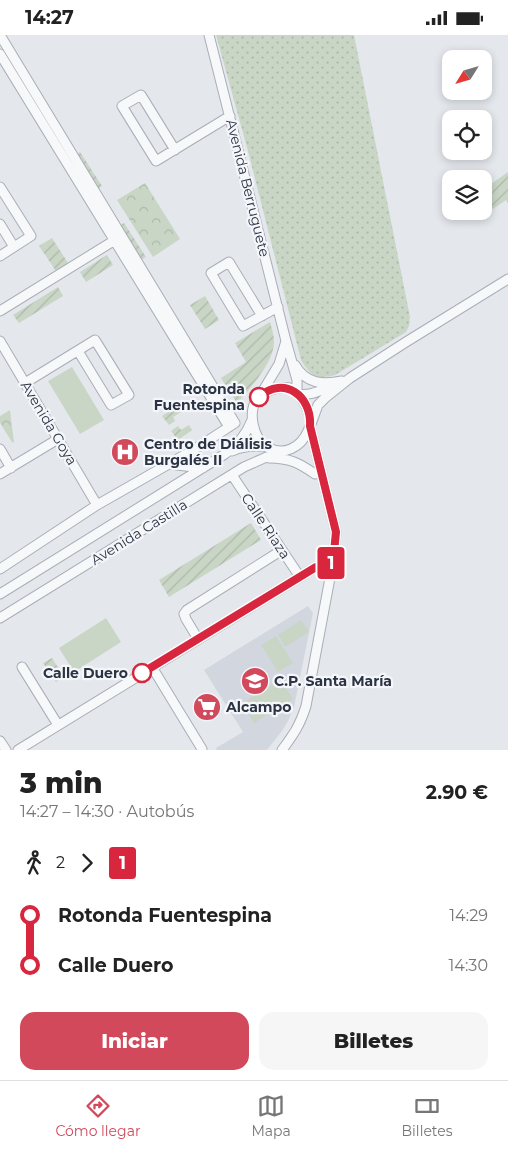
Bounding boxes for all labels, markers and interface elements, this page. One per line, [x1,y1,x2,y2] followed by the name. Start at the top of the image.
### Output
[25,6,74,29] text: 14:27
[442,50,492,100] north arrow
[442,50,492,220] map controls
[442,110,492,160] button: locate
[222,117,274,259] street label: Avenida Berruguete
[442,170,492,220] button: layers
[17,378,81,468] street label: Avenida Goya
[154,380,245,414] place label: Rotonda Fuentespina
[249,387,269,407] marker: Rotonda Fuentespina
[144,435,272,469] place label: Centro de Diálisis Burgalés II
[110,437,140,467] hospital icon: Centro de Diálisis Burgalés II
[237,490,295,562] street label: Calle Riaza
[87,495,191,569] street label: Avenida Castilla
[315,547,347,579] line badge: 1
[327,552,335,574] text: 1
[132,663,152,683] marker: Calle Duero
[43,664,128,682] place label: Calle Duero
[240,666,270,696] school or university icon: C.P. Santa María
[274,672,392,690] place label: C.P. Santa María
[192,692,222,722] supermarket icon: Alcampo
[225,698,291,716] place label: Alcampo
[20,766,103,800] text: 3 min
[426,781,488,804] text: 2.90 €
[20,802,194,821] text: 14:27 – 14:30 · Autobús
[20,849,48,877] icon: walk
[73,849,101,877] icon: forward
[119,852,126,874] text: 1
[56,853,65,872] text: 2
[58,904,272,927] text: Rotonda Fuentespina
[449,906,488,925] text: 14:29
[58,954,173,977] text: Calle Duero
[449,956,488,975] text: 14:30
[20,1012,249,1070] button: Iniciar
[259,1012,488,1070] button: Billetes
[55,1092,141,1140] tab: Cómo llegar
[251,1092,291,1140] tab: Mapa
[402,1092,453,1140] tab: Billetes

